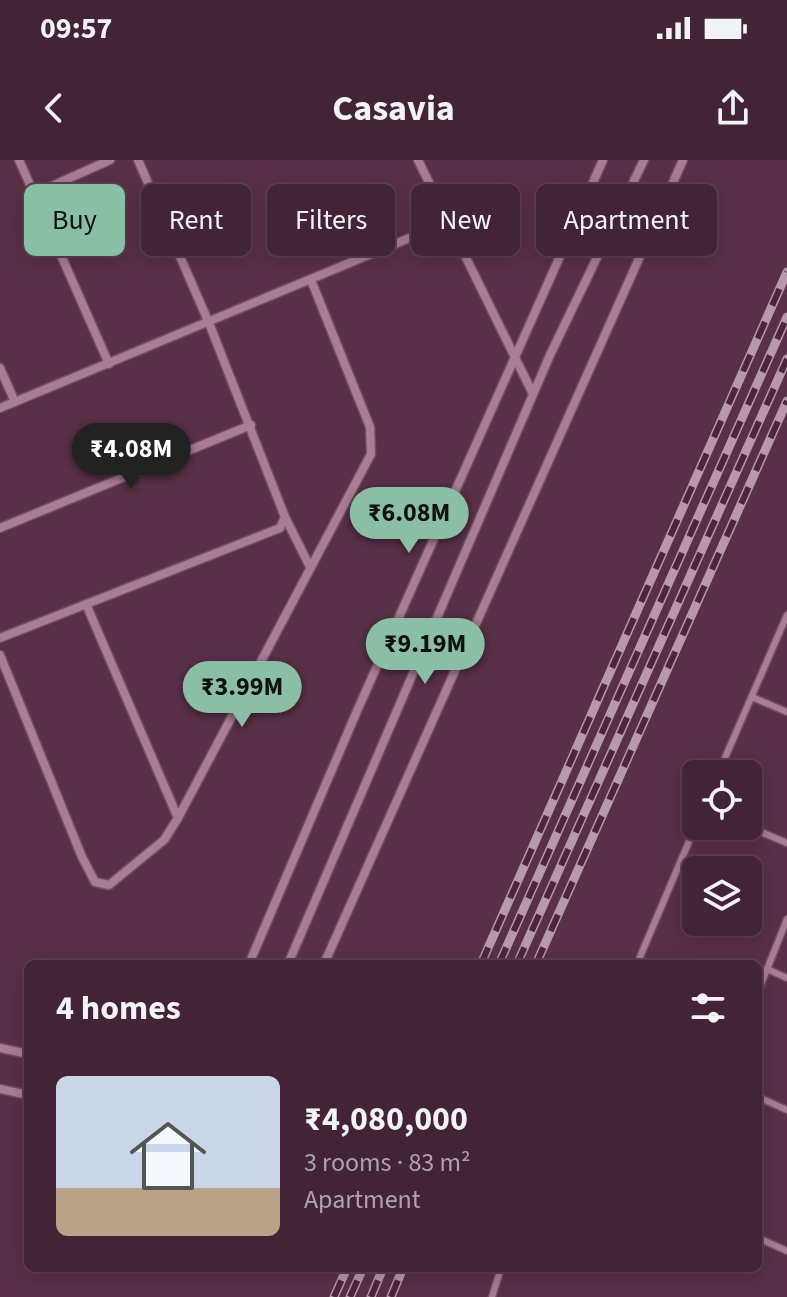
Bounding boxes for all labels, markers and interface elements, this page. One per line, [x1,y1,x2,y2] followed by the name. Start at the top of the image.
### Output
[40,7,112,50] text: 09:57
[332,83,455,134] text: Casavia
[32,86,76,130] icon: back
[711,86,755,130] icon: share
[24,184,125,256] chip: Buy
[141,184,251,256] chip: Rent
[267,184,395,256] chip: Filters
[411,184,520,256] chip: New
[536,184,717,256] chip: Apartment
[66,423,196,491] pin: ₹4.08M
[90,430,172,467] text: ₹4.08M
[344,487,474,555] pin: ₹6.08M
[368,494,450,531] text: ₹6.08M
[360,618,490,686] pin: ₹9.19M
[384,625,466,662] text: ₹9.19M
[177,661,307,729] pin: ₹3.99M
[201,668,283,705] text: ₹3.99M
[682,760,762,936] map controls
[682,760,762,840] button: locate
[682,856,762,936] button: layers
[56,984,181,1033] text: 4 homes
[686,986,730,1030] icon: filters
[304,1095,468,1144] text: ₹4,080,000
[120,1108,216,1204] icon: home
[304,1144,471,1181] text: 3 rooms · 83 m²
[304,1181,421,1218] text: Apartment

